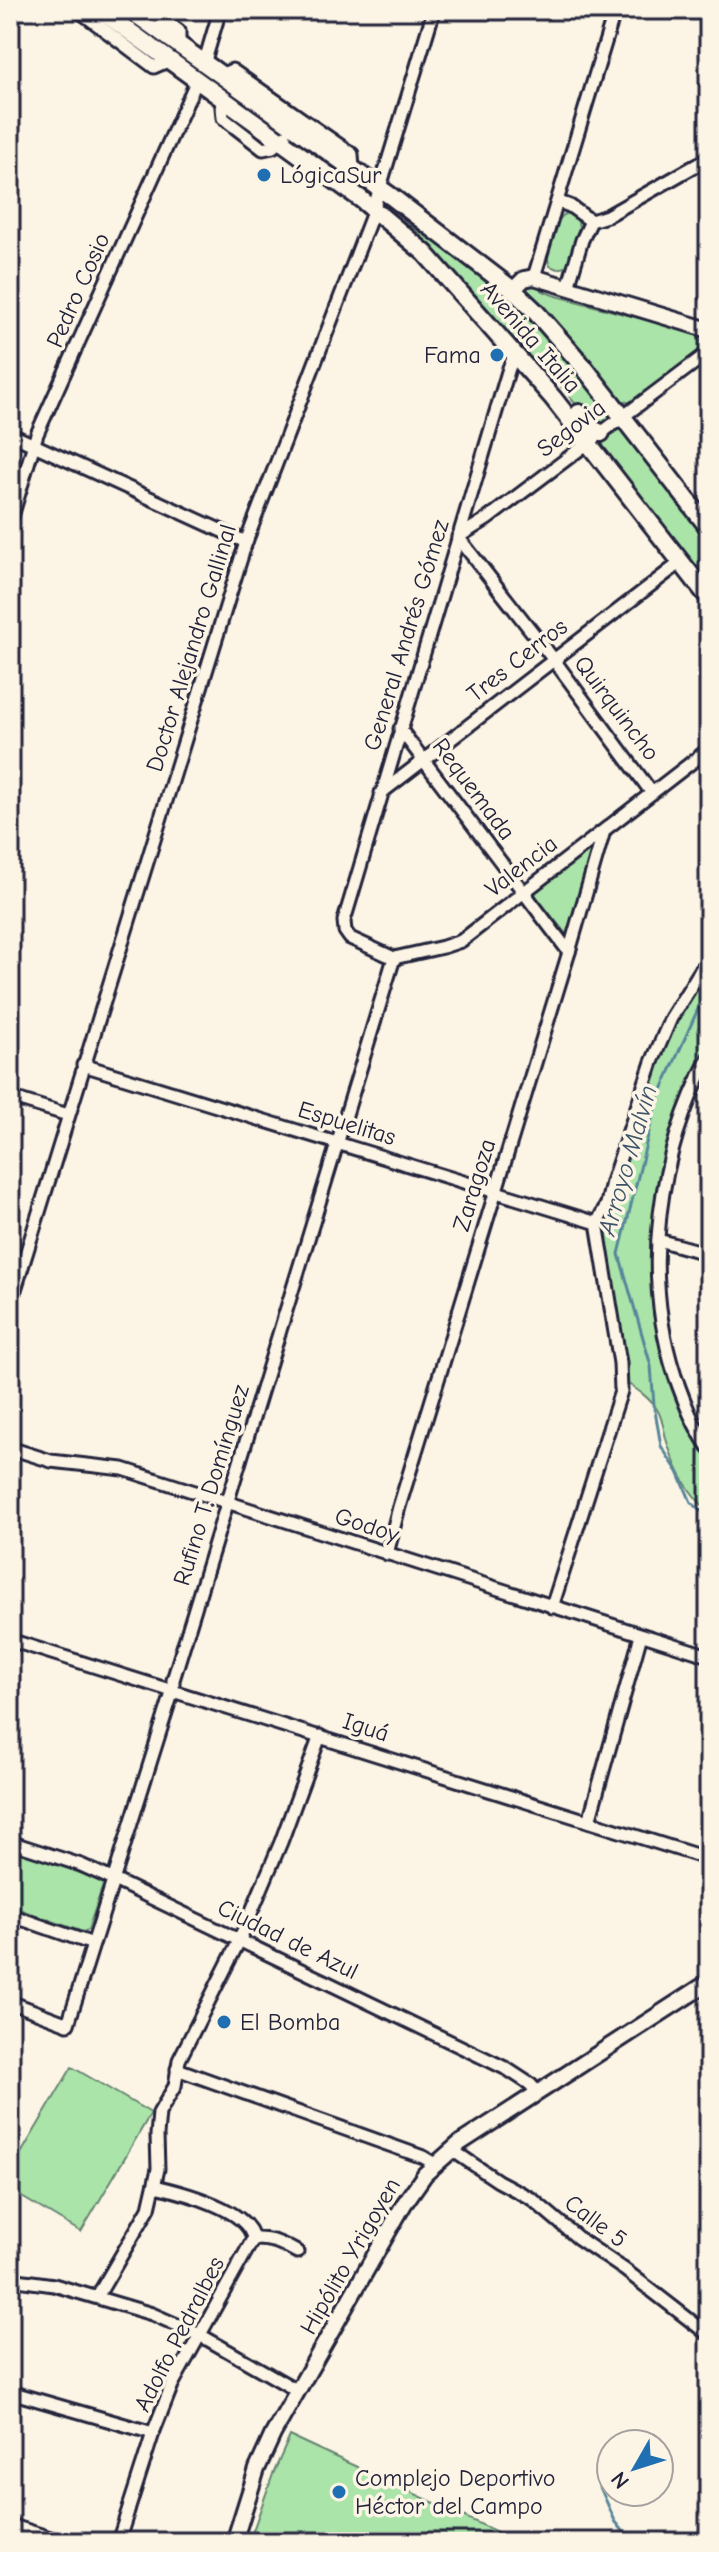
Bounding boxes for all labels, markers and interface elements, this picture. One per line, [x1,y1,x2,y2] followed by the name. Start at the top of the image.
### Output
[280,161,382,189] place label: LógicaSur
[255,166,273,184] marker: LógicaSur
[40,228,116,352] street label: Pedro Cosio
[475,276,587,398] street label: Avenida Italia
[424,341,481,369] place label: Fama
[488,346,506,364] marker: Fama
[531,393,611,463] street label: Segovia
[358,516,455,754] street label: General Andrés Gómez
[140,521,242,775] street label: Doctor Alejandro Gallinal
[461,612,573,708] street label: Tres Cerros
[568,650,666,766] street label: Quirquincho
[427,733,521,845] street label: Requemada
[479,829,563,903] street label: Valencia
[592,1082,664,1240] water label: Arroyo Malvín
[295,1095,399,1151] street label: Espuelitas
[447,1136,501,1234] street label: Zaragoza
[167,1381,255,1589] street label: Rufino T. Domínguez
[331,1502,403,1549] street label: Godoy
[339,1706,393,1748] street label: Iguá
[213,1893,363,1985] street label: Ciudad de Azul
[240,2008,340,2036] place label: El Bomba
[215,2013,233,2031] marker: El Bomba
[294,2173,406,2339] street label: Hipólito Yrigoyen
[559,2189,633,2253] street label: Calle 5
[128,2252,230,2416] street label: Adolfo Pedralbes
[595,2428,675,2508] north arrow
[355,2464,555,2520] place label: Complejo Deportivo Héctor del Campo
[606,2466,635,2494] text: N
[330,2483,348,2501] marker: Complejo Deportivo Héctor del Campo

